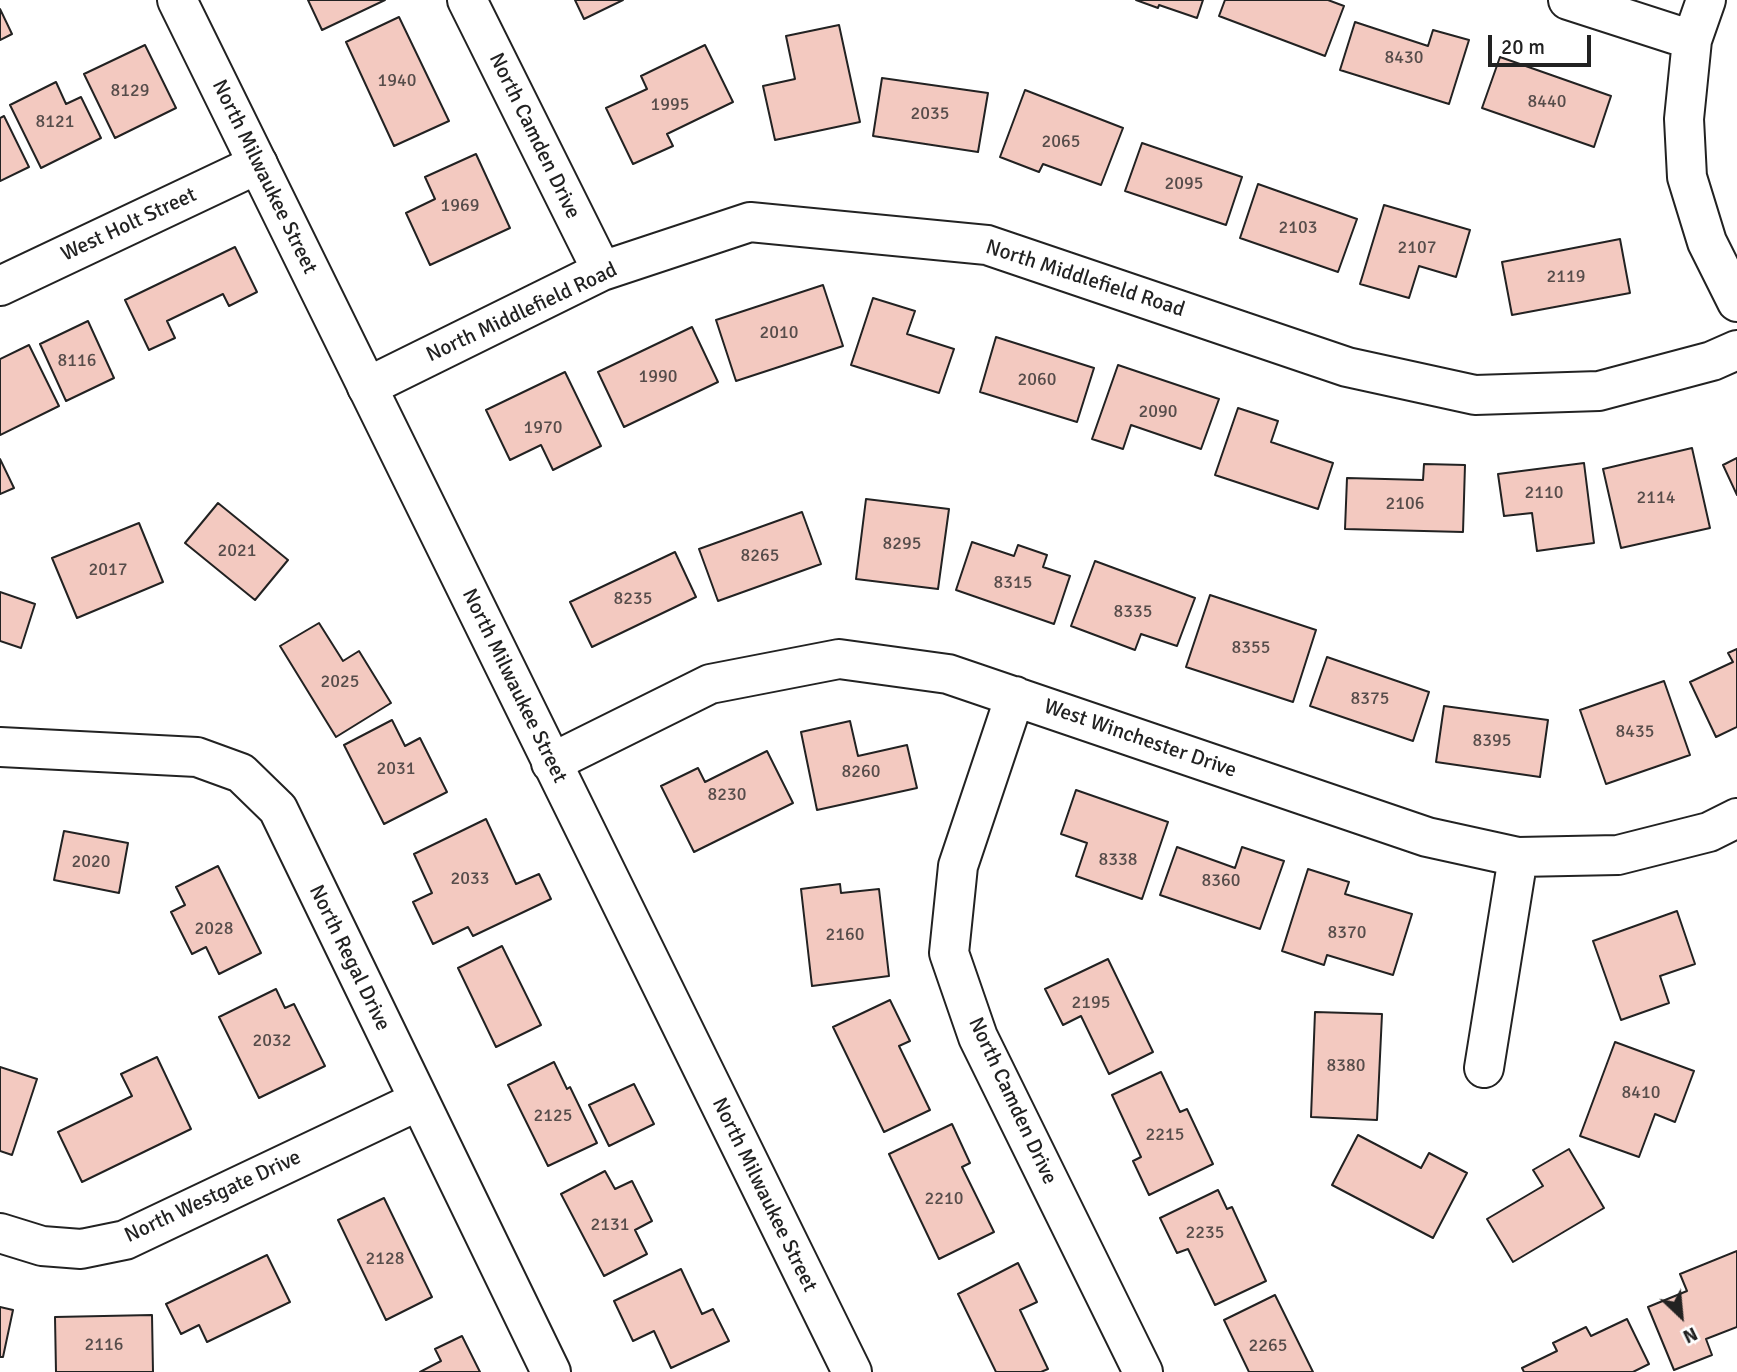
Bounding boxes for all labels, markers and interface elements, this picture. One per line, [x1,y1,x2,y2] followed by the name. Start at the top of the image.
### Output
[1492,21,1595,65] scale bar
[1501,34,1545,60] text: 20 m
[1385,47,1423,69] house number: 8430
[483,49,585,223] street label: North Camden Drive
[378,70,416,92] house number: 1940
[206,76,322,278] street label: North Milwaukee Street
[111,80,149,102] house number: 8129
[1528,91,1566,113] house number: 8440
[651,94,689,116] house number: 1995
[911,103,949,125] house number: 2035
[36,111,74,133] house number: 8121
[1042,131,1080,153] house number: 2065
[1165,173,1203,195] house number: 2095
[57,183,201,267] street label: West Holt Street
[441,195,479,217] house number: 1969
[1279,217,1317,239] house number: 2103
[982,235,1188,323] street label: North Middlefield Road
[1398,237,1436,259] house number: 2107
[423,258,621,368] street label: North Middlefield Road
[1547,266,1585,288] house number: 2119
[760,322,798,344] house number: 2010
[58,350,96,372] house number: 8116
[639,366,677,388] house number: 1990
[1018,369,1056,391] house number: 2060
[1139,401,1177,423] house number: 2090
[524,417,562,439] house number: 1970
[1525,482,1563,504] house number: 2110
[1637,487,1675,509] house number: 2114
[1386,493,1424,515] house number: 2106
[883,533,921,555] house number: 8295
[218,540,256,562] house number: 2021
[741,545,779,567] house number: 8265
[89,559,127,581] house number: 2017
[994,572,1032,594] house number: 8315
[456,585,572,787] street label: North Milwaukee Street
[614,588,652,610] house number: 8235
[1114,601,1152,623] house number: 8335
[1232,637,1270,659] house number: 8355
[321,671,359,693] house number: 2025
[1351,688,1389,710] house number: 8375
[1041,694,1239,784] street label: West Winchester Drive
[1616,721,1654,743] house number: 8435
[1473,730,1511,752] house number: 8395
[377,758,415,780] house number: 2031
[842,761,880,783] house number: 8260
[708,784,746,806] house number: 8230
[1099,849,1137,871] house number: 8338
[72,851,110,873] house number: 2020
[451,868,489,890] house number: 2033
[1202,870,1240,892] house number: 8360
[303,881,395,1035] street label: North Regal Drive
[195,918,233,940] house number: 2028
[1328,922,1366,944] house number: 8370
[826,924,864,946] house number: 2160
[1072,992,1110,1014] house number: 2195
[962,1013,1062,1189] street label: North Camden Drive
[253,1030,291,1052] house number: 2032
[1327,1055,1365,1077] house number: 8380
[1622,1082,1660,1104] house number: 8410
[706,1094,822,1296] street label: North Milwaukee Street
[534,1105,572,1127] house number: 2125
[1146,1124,1184,1146] house number: 2215
[121,1145,305,1249] street label: North Westgate Drive
[925,1188,963,1210] house number: 2210
[591,1214,629,1236] house number: 2131
[1186,1222,1224,1244] house number: 2235
[366,1248,404,1270] house number: 2128
[1646,1281,1716,1351] north arrow
[1679,1321,1701,1349] text: N
[85,1334,123,1356] house number: 2116
[1249,1335,1287,1357] house number: 2265

